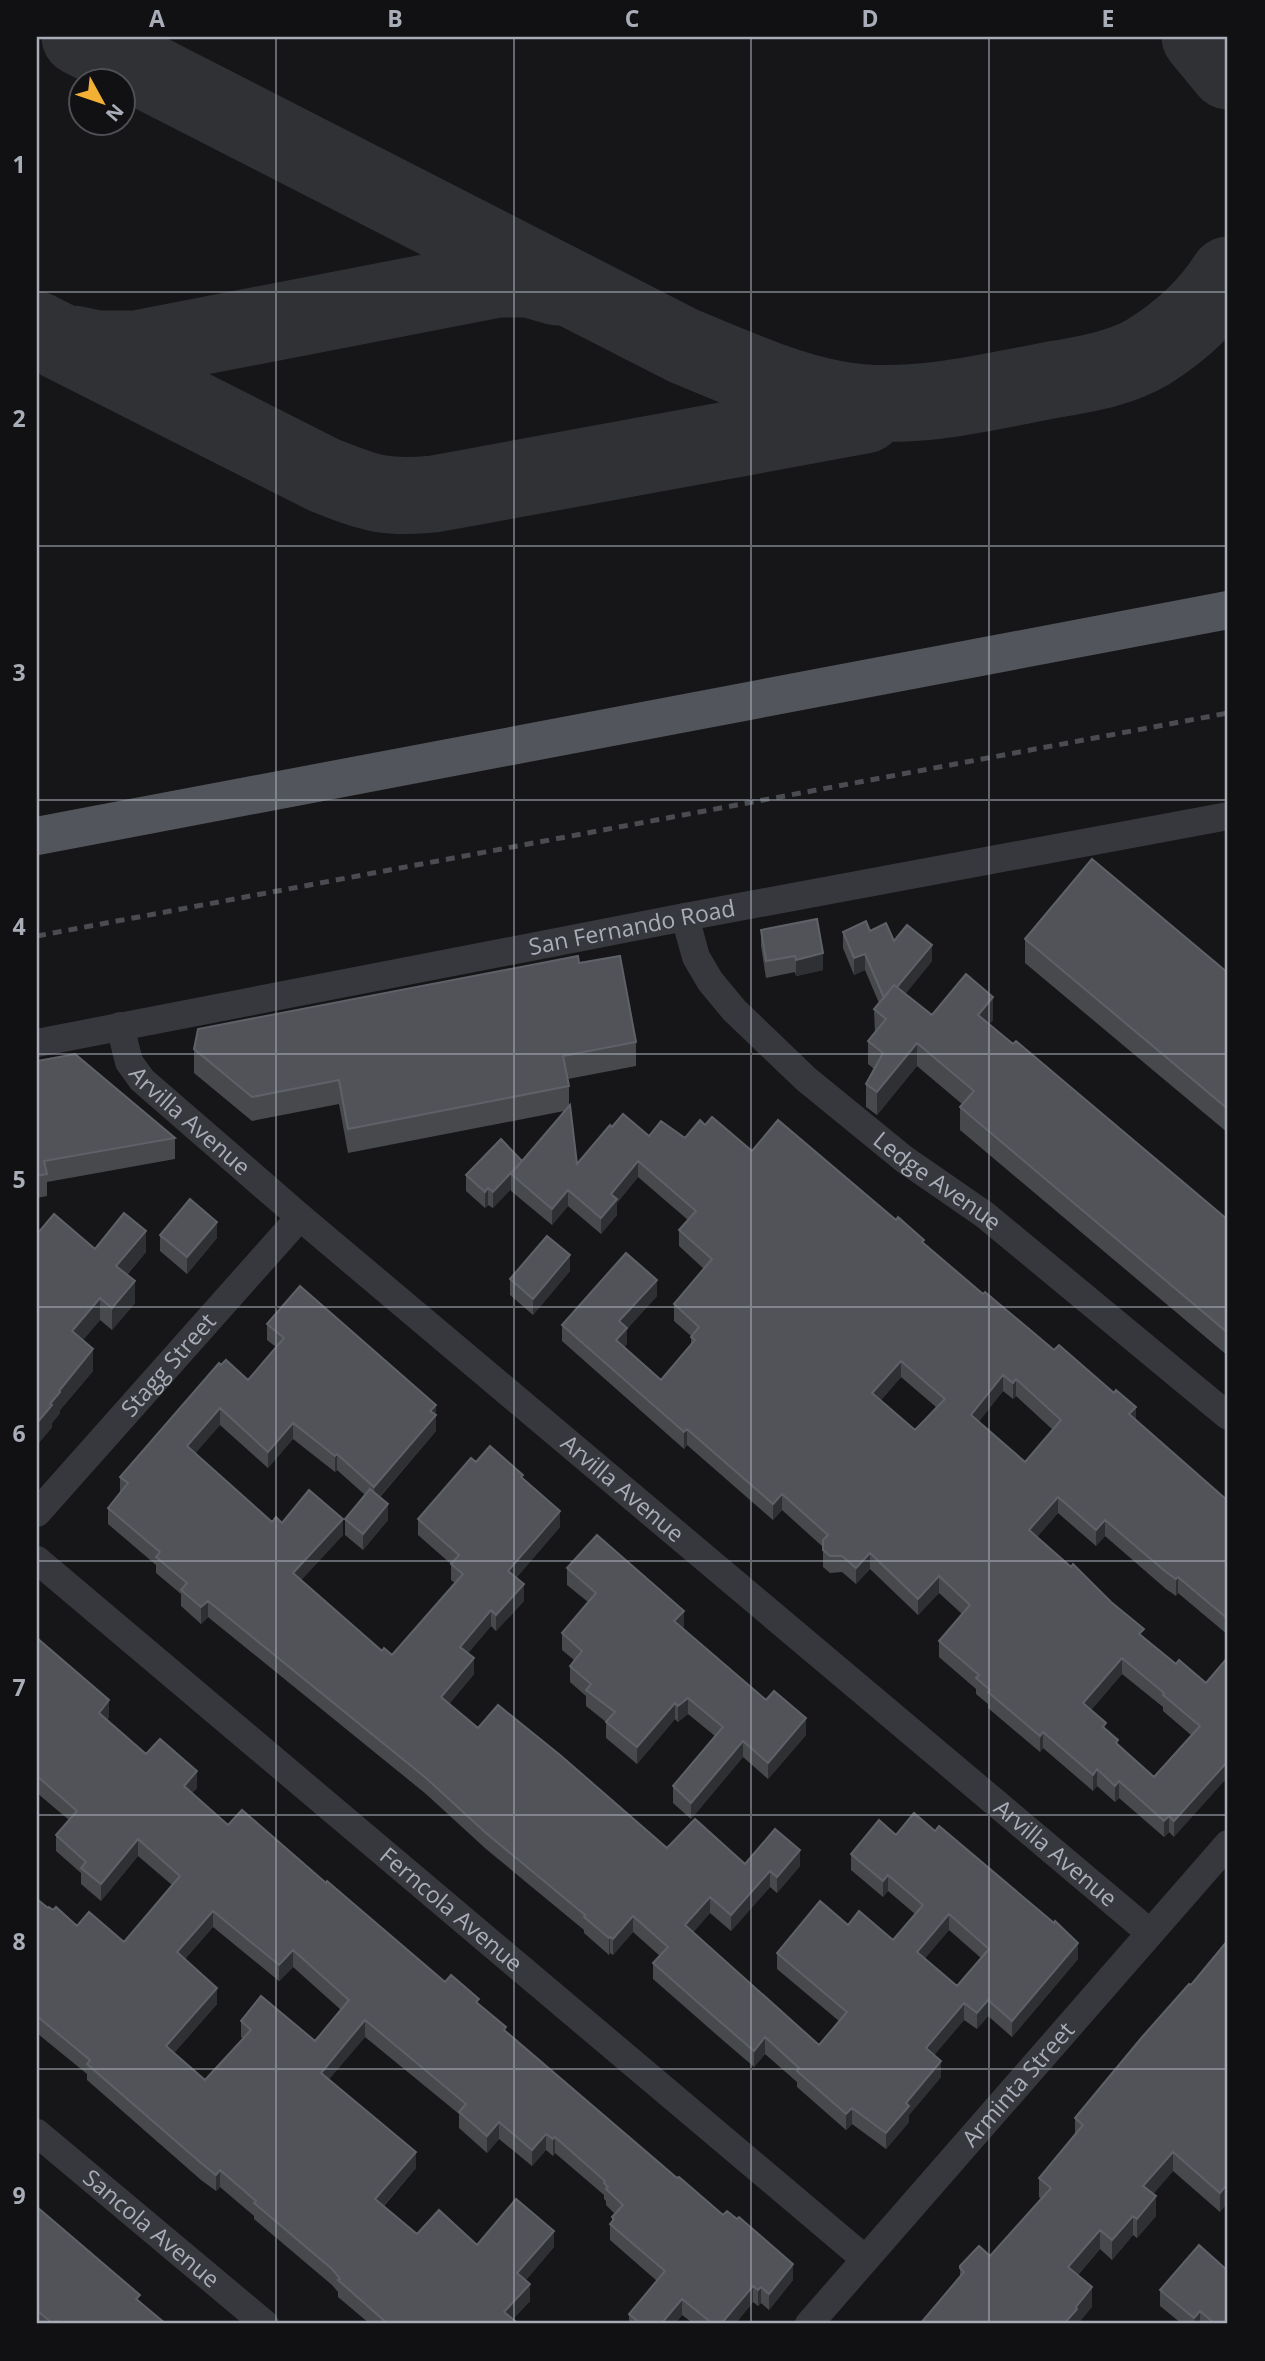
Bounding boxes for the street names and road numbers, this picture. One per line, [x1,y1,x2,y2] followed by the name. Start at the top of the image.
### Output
[526,891,738,962] street label: San Fernando Road
[122,1059,258,1182] street label: Arvilla Avenue
[867,1123,1009,1237] street label: Ledge Avenue
[113,1306,223,1423] street label: Stagg Street
[555,1427,691,1549] street label: Arvilla Avenue
[988,1791,1124,1914] street label: Arvilla Avenue
[374,1839,530,1978] street label: Ferncola Avenue
[954,2014,1081,2153] street label: Arminta Street
[77,2161,227,2294] street label: Sancola Avenue

